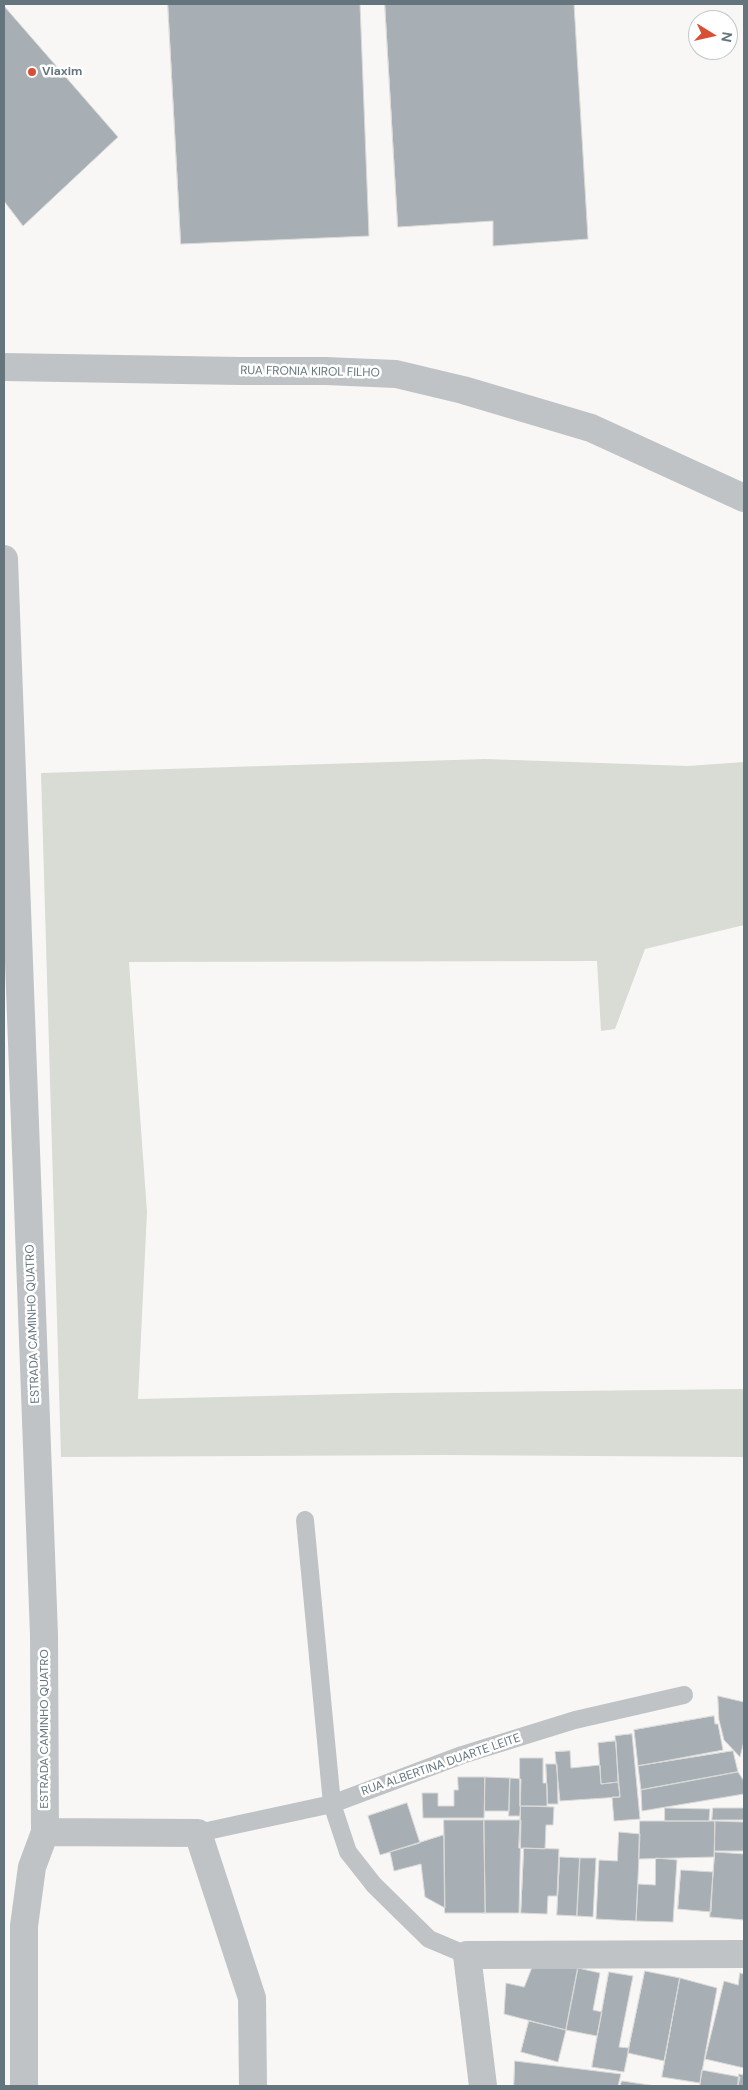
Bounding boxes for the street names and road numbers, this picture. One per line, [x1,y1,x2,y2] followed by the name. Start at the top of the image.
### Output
[240,364,380,380] street label: RUA FRONIA KIROL FILHO
[23,1244,43,1404] street label: ESTRADA CAMINHO QUATRO
[38,1649,52,1809] street label: ESTRADA CAMINHO QUATRO
[360,1731,522,1799] street label: RUA ALBERTINA DUARTE LEITE

